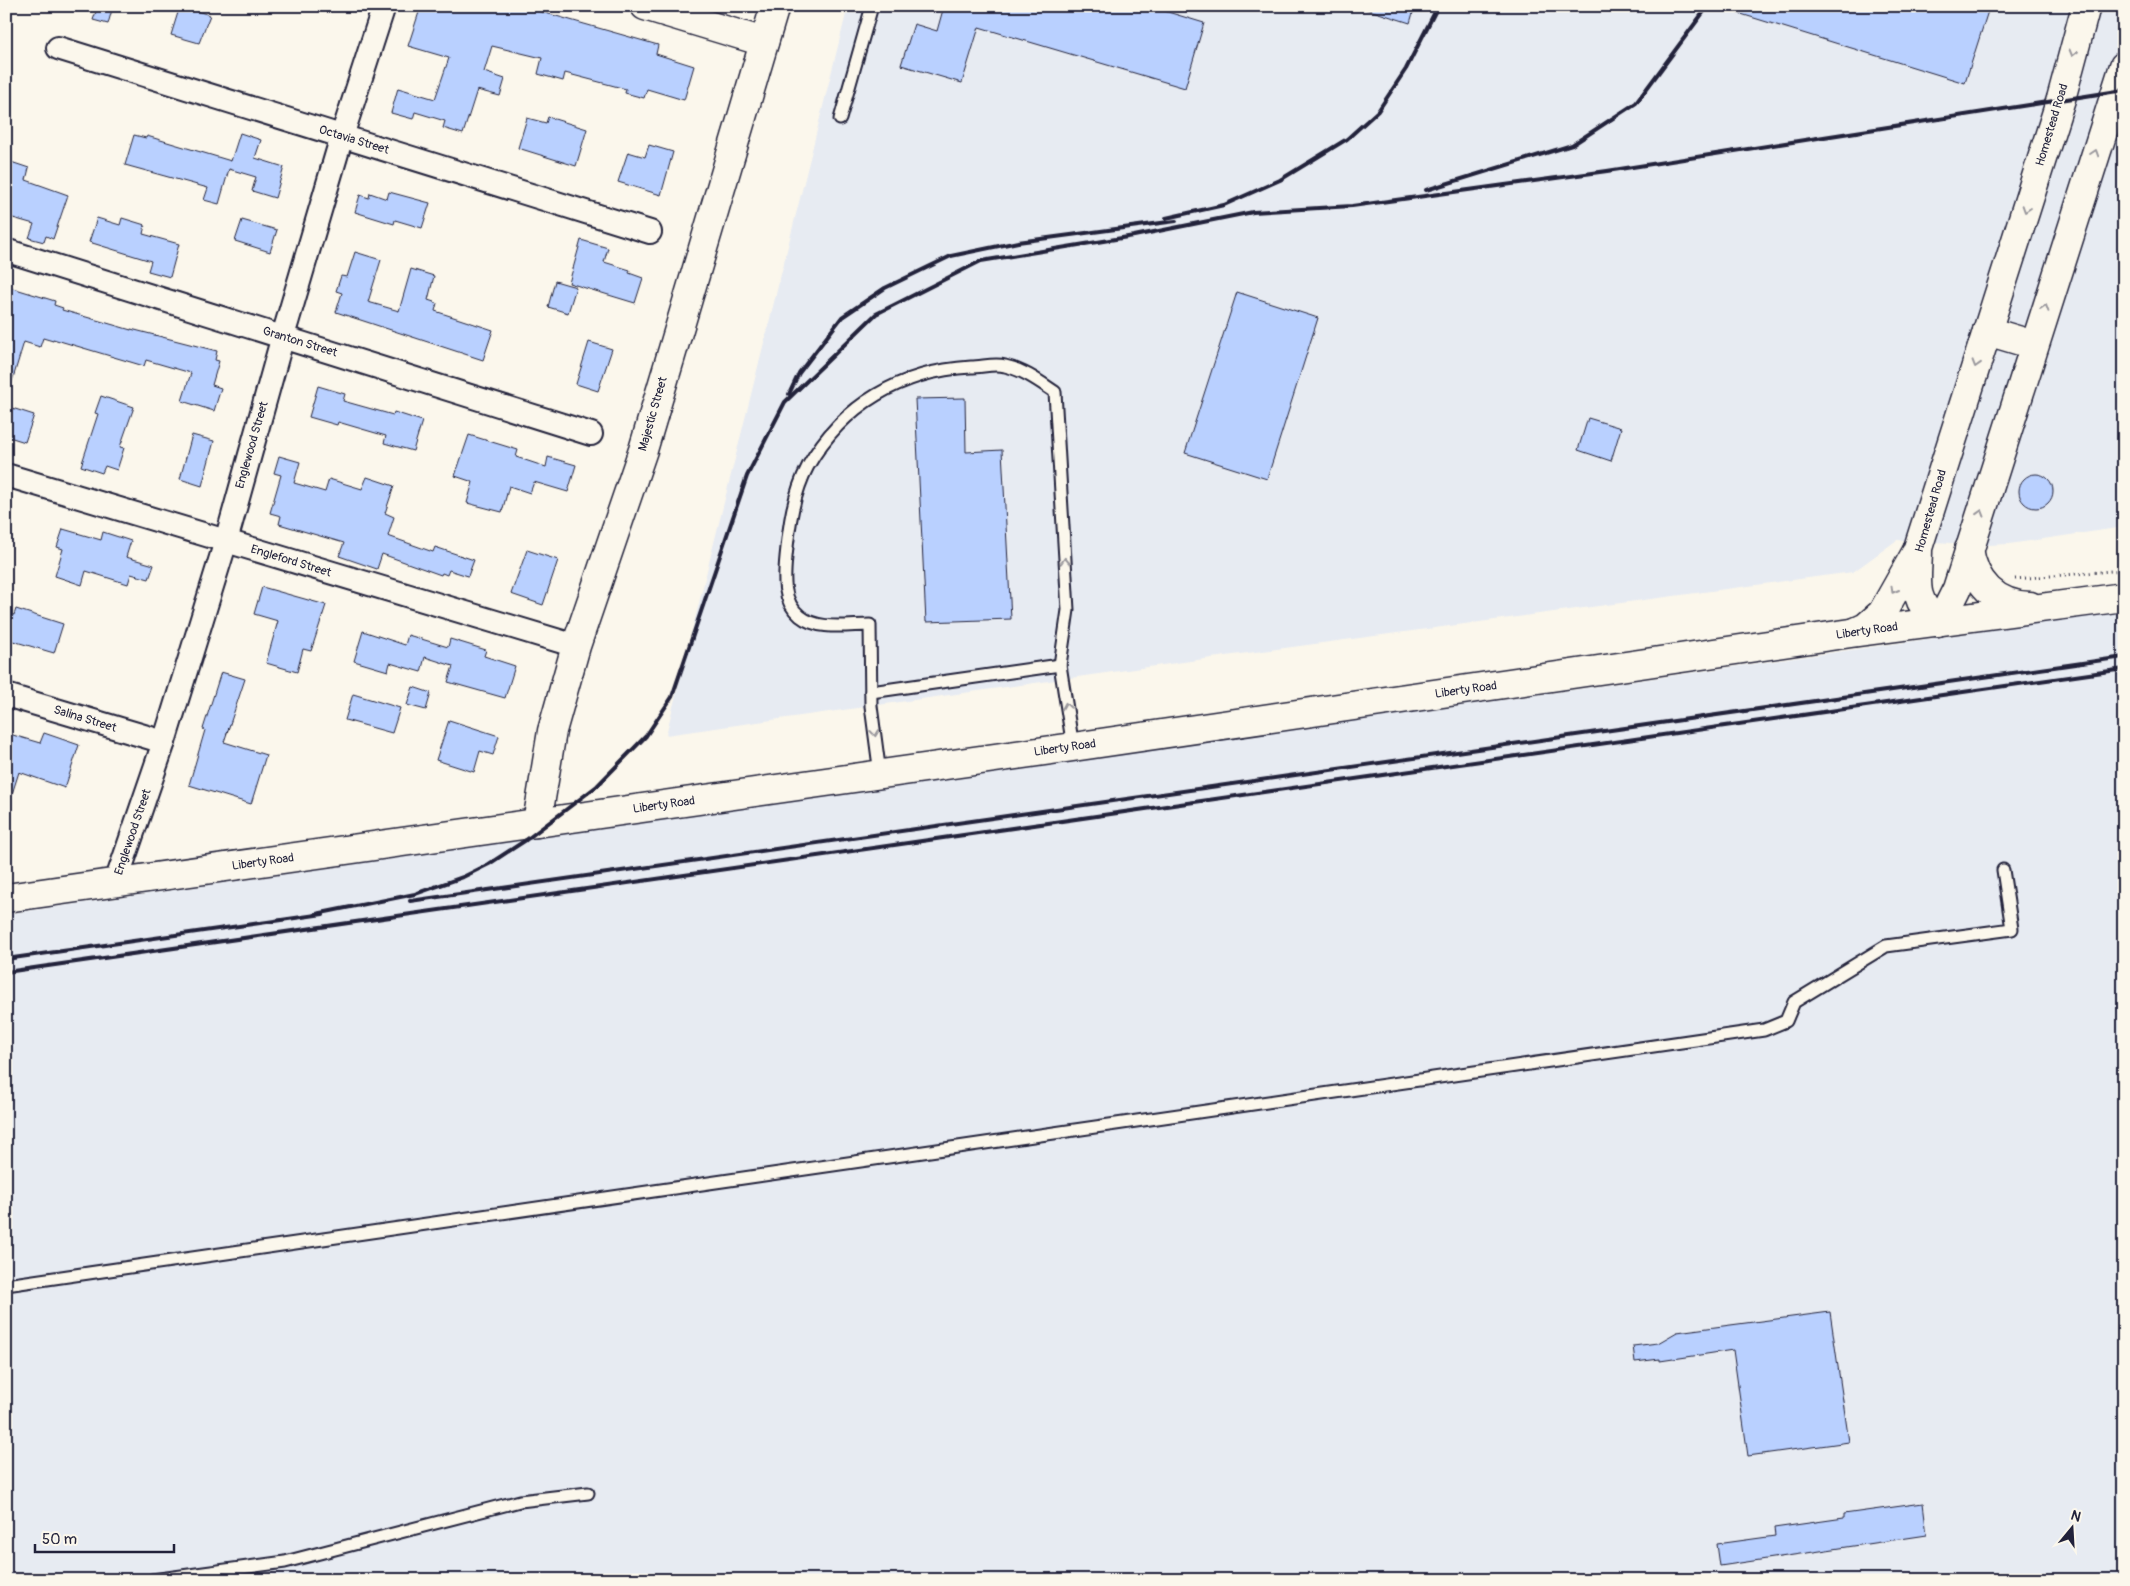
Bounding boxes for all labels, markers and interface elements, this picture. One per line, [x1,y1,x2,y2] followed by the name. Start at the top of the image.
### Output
[2068,49,2079,58] one-way arrow
[2032,82,2072,168] street label: Homestead Road
[317,122,391,158] street label: Octavia Street
[2090,149,2100,158] one-way arrow
[2021,204,2031,212] one-way arrow
[2040,304,2050,312] one-way arrow
[261,324,339,361] street label: Granton Street
[1972,359,1982,367] one-way arrow
[635,375,671,453] street label: Majestic Street
[232,400,272,490] street label: Englewood Street
[1912,468,1950,554] street label: Homestead Road
[1975,509,1985,517] one-way arrow
[249,542,333,580] street label: Engleford Street
[1059,557,1070,565] one-way arrow
[1891,585,1901,594] one-way arrow
[1835,619,1899,643] street label: Liberty Road
[1434,678,1498,702] street label: Liberty Road
[1062,701,1072,710] one-way arrow
[52,702,118,736] street label: Salina Street
[869,729,880,737] one-way arrow
[1033,736,1097,760] street label: Liberty Road
[111,787,155,877] street label: Englewood Street
[632,793,696,817] street label: Liberty Road
[231,850,295,874] street label: Liberty Road
[2048,1504,2098,1554] north arrow
[2069,1507,2083,1526] text: N
[35,1521,174,1553] scale bar
[42,1530,77,1549] text: 50 m

